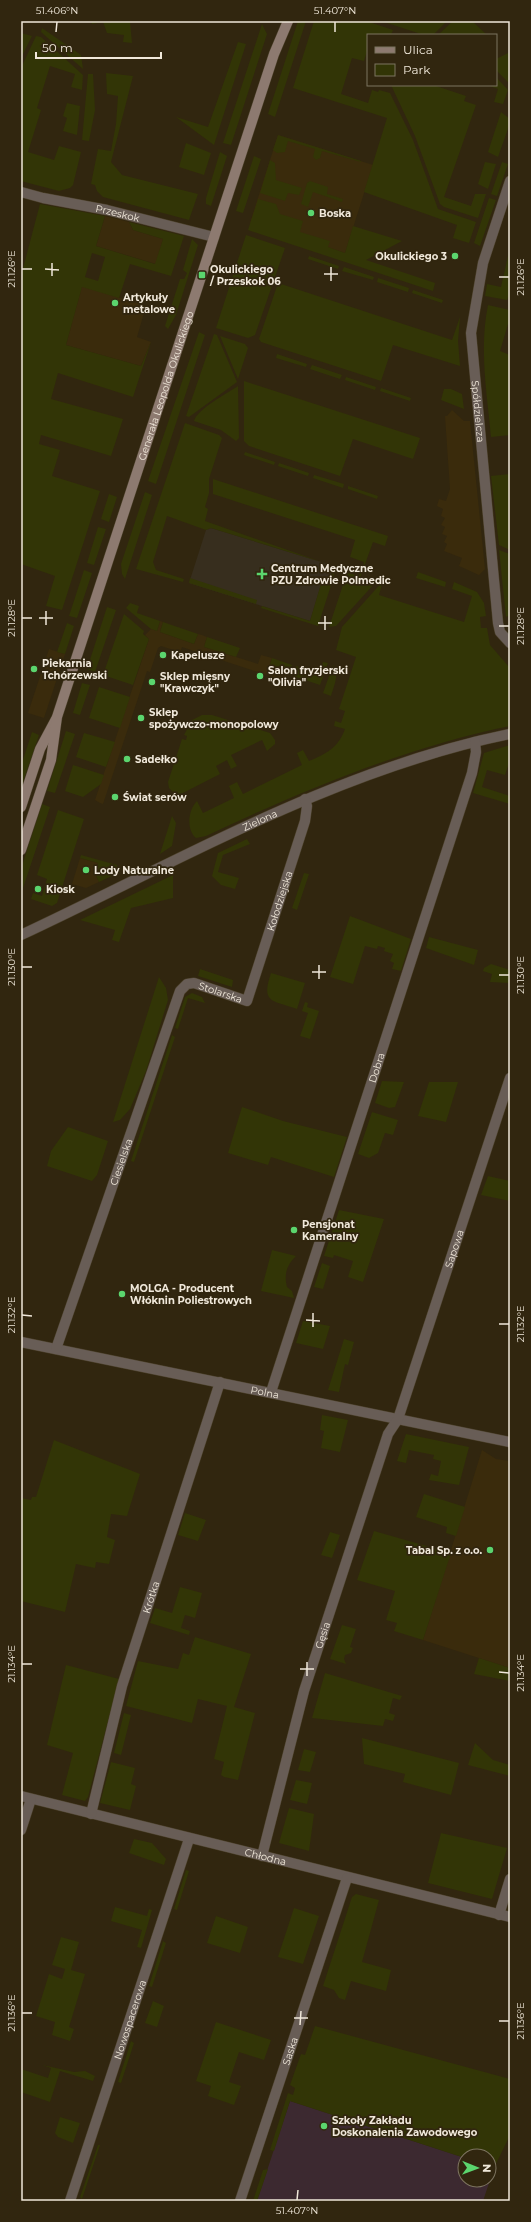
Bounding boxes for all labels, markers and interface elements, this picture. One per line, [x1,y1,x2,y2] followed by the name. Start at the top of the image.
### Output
[36,4,78,17] text: 51.406°N
[314,4,356,17] text: 51.407°N
[36,34,161,60] scale bar
[367,34,497,86] legend
[42,40,73,55] text: 50 m
[403,42,433,57] text: Ulica
[403,62,431,77] text: Park
[94,202,141,225] street label: Przeskok
[319,207,351,220] place label: Boska
[306,208,316,218] marker: Boska
[5,250,18,288] text: 21.126°E
[375,250,447,263] place label: Okulickiego 3
[450,251,460,261] marker: Okulickiego 3
[514,258,527,296] text: 21.126°E
[209,263,281,288] place label: Okulickiego / Przeskok 06
[197,270,207,280] marker: Okulickiego / Przeskok 06
[122,291,175,316] place label: Artykuły metalowe
[110,298,120,308] marker: Artykuły metalowe
[135,309,196,462] street label: Generała Leopolda Okulickiego
[468,380,487,443] street label: Spółdzielcza
[271,562,391,587] place label: Centrum Medyczne PZU Zdrowie Polmedic
[256,568,268,580] marker: Centrum Medyczne PZU Zdrowie Polmedic
[5,599,18,637] text: 21.128°E
[514,607,527,645] text: 21.128°E
[171,649,225,662] place label: Kapelusze
[158,650,168,660] marker: Kapelusze
[42,657,107,682] place label: Piekarnia Tchórzewski
[29,664,39,674] marker: Piekarnia Tchórzewski
[268,664,348,689] place label: Salon fryzjerski "Olivia"
[160,670,231,695] place label: Sklep mięsny "Krawczyk"
[255,671,265,681] marker: Salon fryzjerski "Olivia"
[147,677,157,687] marker: Sklep mięsny "Krawczyk"
[149,706,280,731] place label: Sklep spożywczo-monopolowy
[136,713,146,723] marker: Sklep spożywczo-monopolowy
[135,753,177,766] place label: Sadełko
[122,754,132,764] marker: Sadełko
[123,791,187,804] place label: Świat serów
[110,792,120,802] marker: Świat serów
[240,807,279,834] street label: Zielona
[94,864,174,877] place label: Lody Naturalne
[81,865,91,875] marker: Lody Naturalne
[264,869,295,933] street label: Kołodziejska
[46,883,75,896] place label: Kiosk
[33,884,43,894] marker: Kiosk
[5,948,18,986] text: 21.130°E
[514,956,527,994] text: 21.130°E
[197,979,244,1006] street label: Stolarska
[366,1051,388,1085] street label: Dobra
[107,1137,135,1187] street label: Ciesielska
[302,1218,359,1243] place label: Pensjonat Kameralny
[289,1225,299,1235] marker: Pensjonat Kameralny
[442,1228,467,1270] street label: Sapowa
[130,1282,252,1307] place label: MOLGA - Producent Włóknin Poliestrowych
[117,1289,127,1299] marker: MOLGA - Producent Włóknin Poliestrowych
[5,1296,18,1334] text: 21.132°E
[514,1305,527,1343] text: 21.132°E
[249,1383,280,1402] street label: Polna
[406,1544,482,1557] place label: Tabal Sp. z o.o.
[485,1545,495,1555] marker: Tabal Sp. z o.o.
[140,1580,162,1615] street label: Krótka
[312,1620,333,1650] street label: Gęsia
[5,1645,18,1683] text: 21.134°E
[514,1654,527,1692] text: 21.134°E
[243,1846,288,1868] street label: Chłodna
[111,1978,149,2061] street label: Nowospacerowa
[5,1994,18,2032] text: 21.136°E
[514,2002,527,2040] text: 21.136°E
[279,2035,301,2067] street label: Saska
[332,2114,478,2139] place label: Szkoły Zakładu Doskonalenia Zawodowego
[319,2121,329,2131] marker: Szkoły Zakładu Doskonalenia Zawodowego
[457,2148,497,2188] north arrow
[480,2164,494,2173] text: N
[276,2204,318,2217] text: 51.407°N

